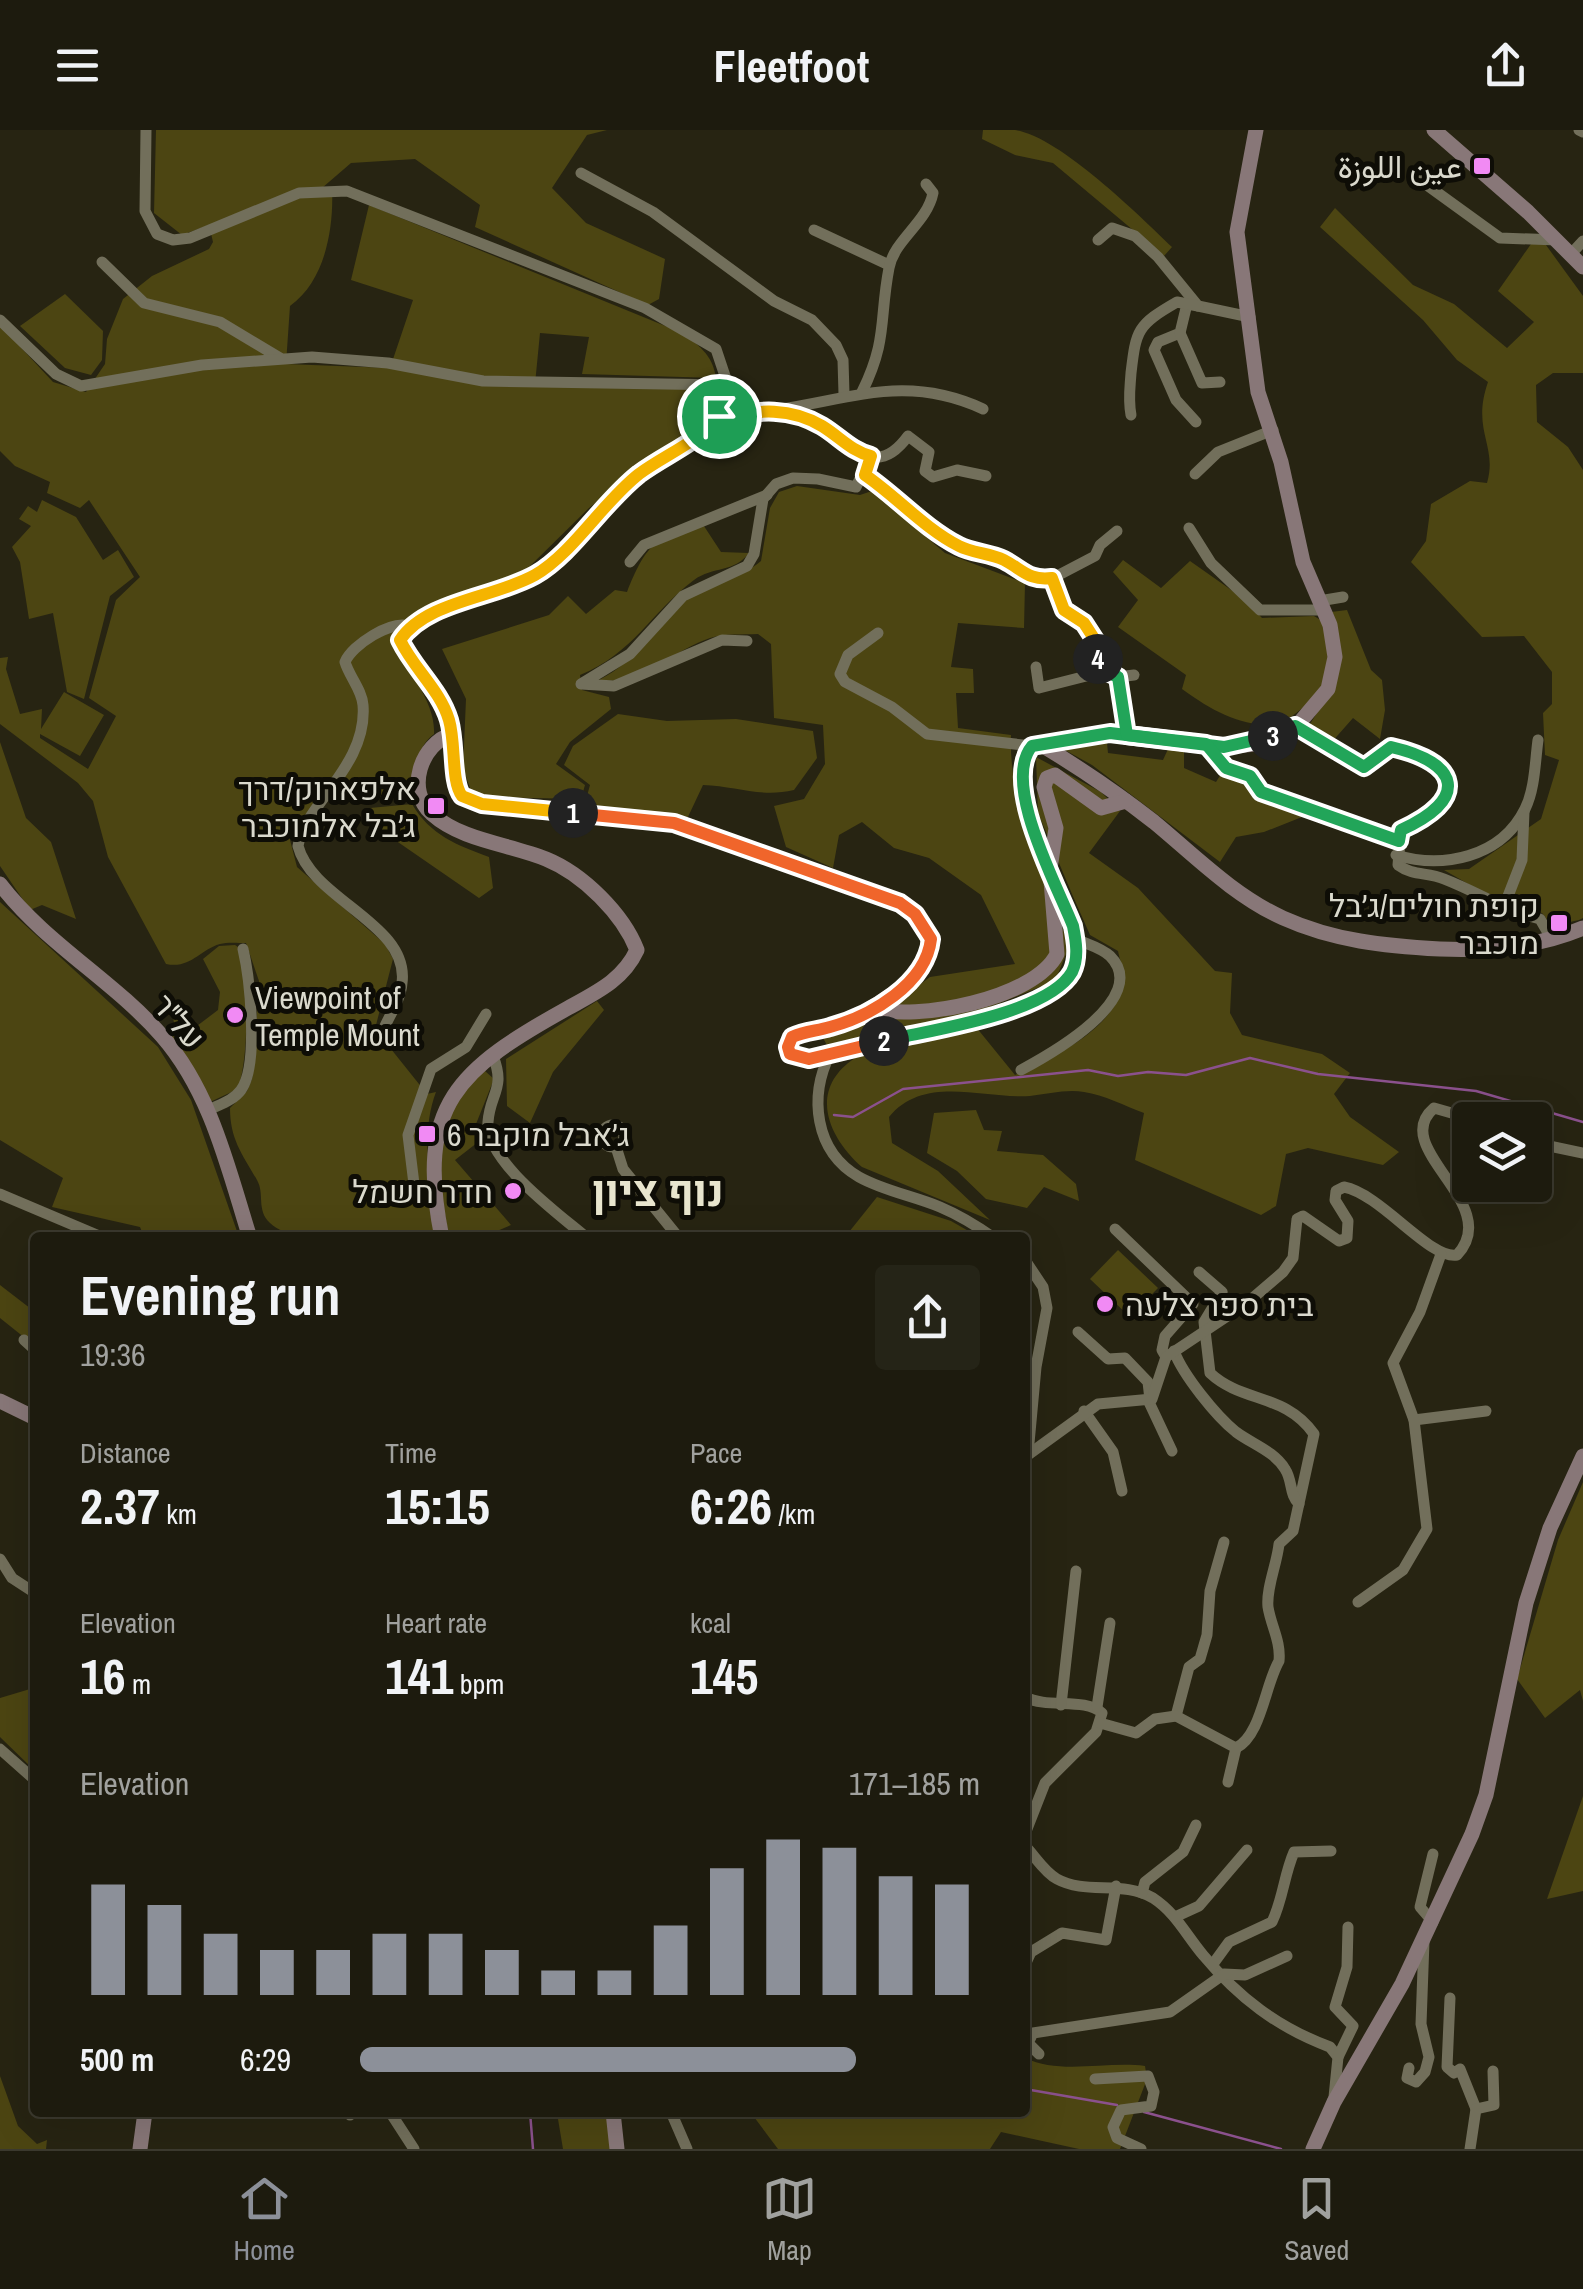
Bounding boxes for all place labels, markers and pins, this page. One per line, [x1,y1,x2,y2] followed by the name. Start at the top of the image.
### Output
[1338,145,1462,188] place label: عين اللوزة
[1471,155,1493,177] marker: عين اللوزة
[677,374,762,459] pin
[1073,634,1123,684] pin: 4
[1248,711,1298,761] pin: 3
[238,767,416,847] place label: אלפארוק/דרך ג׳בל אלמוכבר
[548,788,598,838] pin: 1
[425,795,447,817] marker: אלפארוק/דרך ג׳בל אלמוכבר
[1329,884,1539,964] place label: קופת חולים/ג׳בל מוכבר
[1548,912,1570,934] marker: קופת חולים/ג׳בל מוכבר
[255,976,420,1056] place label: Viewpoint of Temple Mount
[224,1004,246,1026] marker: Viewpoint of Temple Mount
[859,1016,909,1066] pin: 2
[447,1113,630,1156] place label: ג׳אבל מוקבר 6
[416,1123,438,1145] marker: ג׳אבל מוקבר 6
[352,1170,493,1213] place label: חדר חשמל
[502,1180,524,1202] marker: חדר חשמל
[1125,1283,1314,1326] place label: בית ספר צלעה
[1094,1293,1116,1315] marker: בית ספר צלעה

